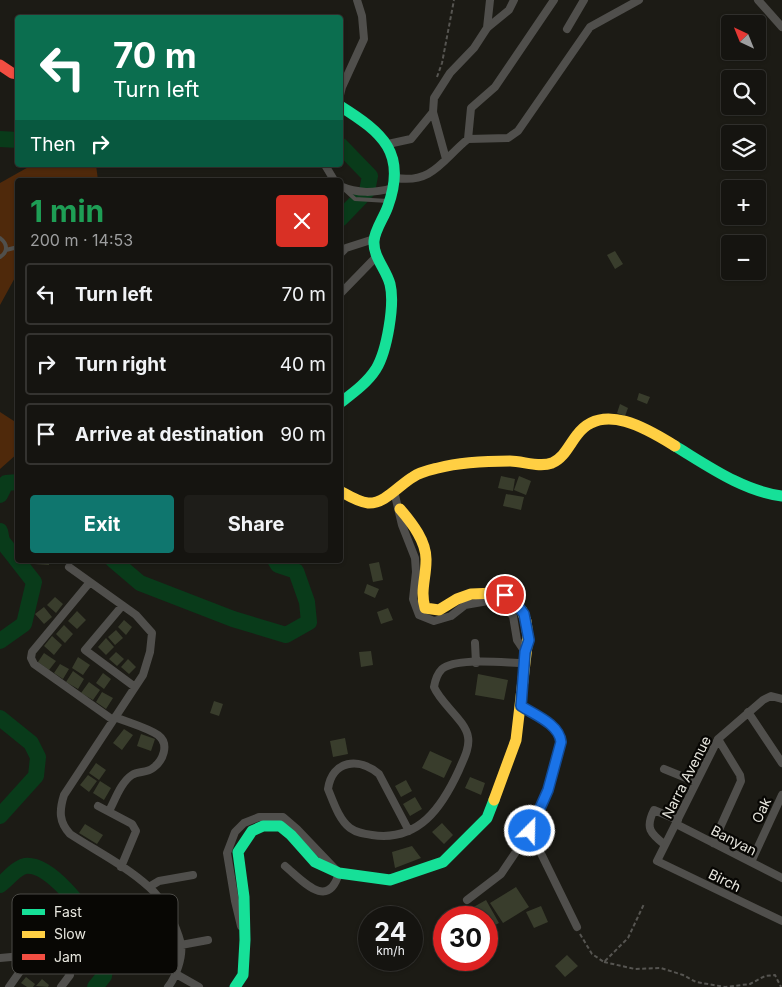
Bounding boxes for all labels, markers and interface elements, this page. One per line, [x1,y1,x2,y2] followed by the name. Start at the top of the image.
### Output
[721,15,766,60] north arrow
[721,15,766,280] map controls
[113,34,197,76] text: 70 m
[30,35,95,100] icon: left
[721,70,766,115] button: search
[113,76,199,102] text: Turn left
[721,125,766,170] button: layers
[86,130,114,158] icon: right
[30,133,76,156] text: Then
[721,180,766,225] button: +
[30,193,104,229] text: 1 min
[276,195,328,247] button: close
[30,230,133,250] text: 200 m · 14:53
[721,235,766,280] button: −
[32,280,60,308] icon: left
[75,283,153,306] text: Turn left
[282,283,326,306] text: 70 m
[32,350,60,378] icon: right
[75,353,166,376] text: Turn right
[280,353,326,376] text: 40 m
[32,420,60,448] icon: arrive
[75,423,264,446] text: Arrive at destination
[280,423,326,446] text: 90 m
[30,495,174,553] button: Exit
[184,495,328,553] button: Share
[484,574,526,616] pin
[491,581,519,609] icon: arrive
[658,733,714,821] street label: Narra Avenue
[748,794,774,825] street label: Oak
[503,804,555,856] position arrow
[708,821,760,859] street label: Banyan
[706,865,744,895] street label: Birch
[12,894,178,974] legend
[54,903,82,920] text: Fast
[433,906,498,971] speed limit sign: 30
[374,917,407,947] text: 24
[54,925,86,942] text: Slow
[376,943,405,958] text: km/h
[54,948,82,965] text: Jam

